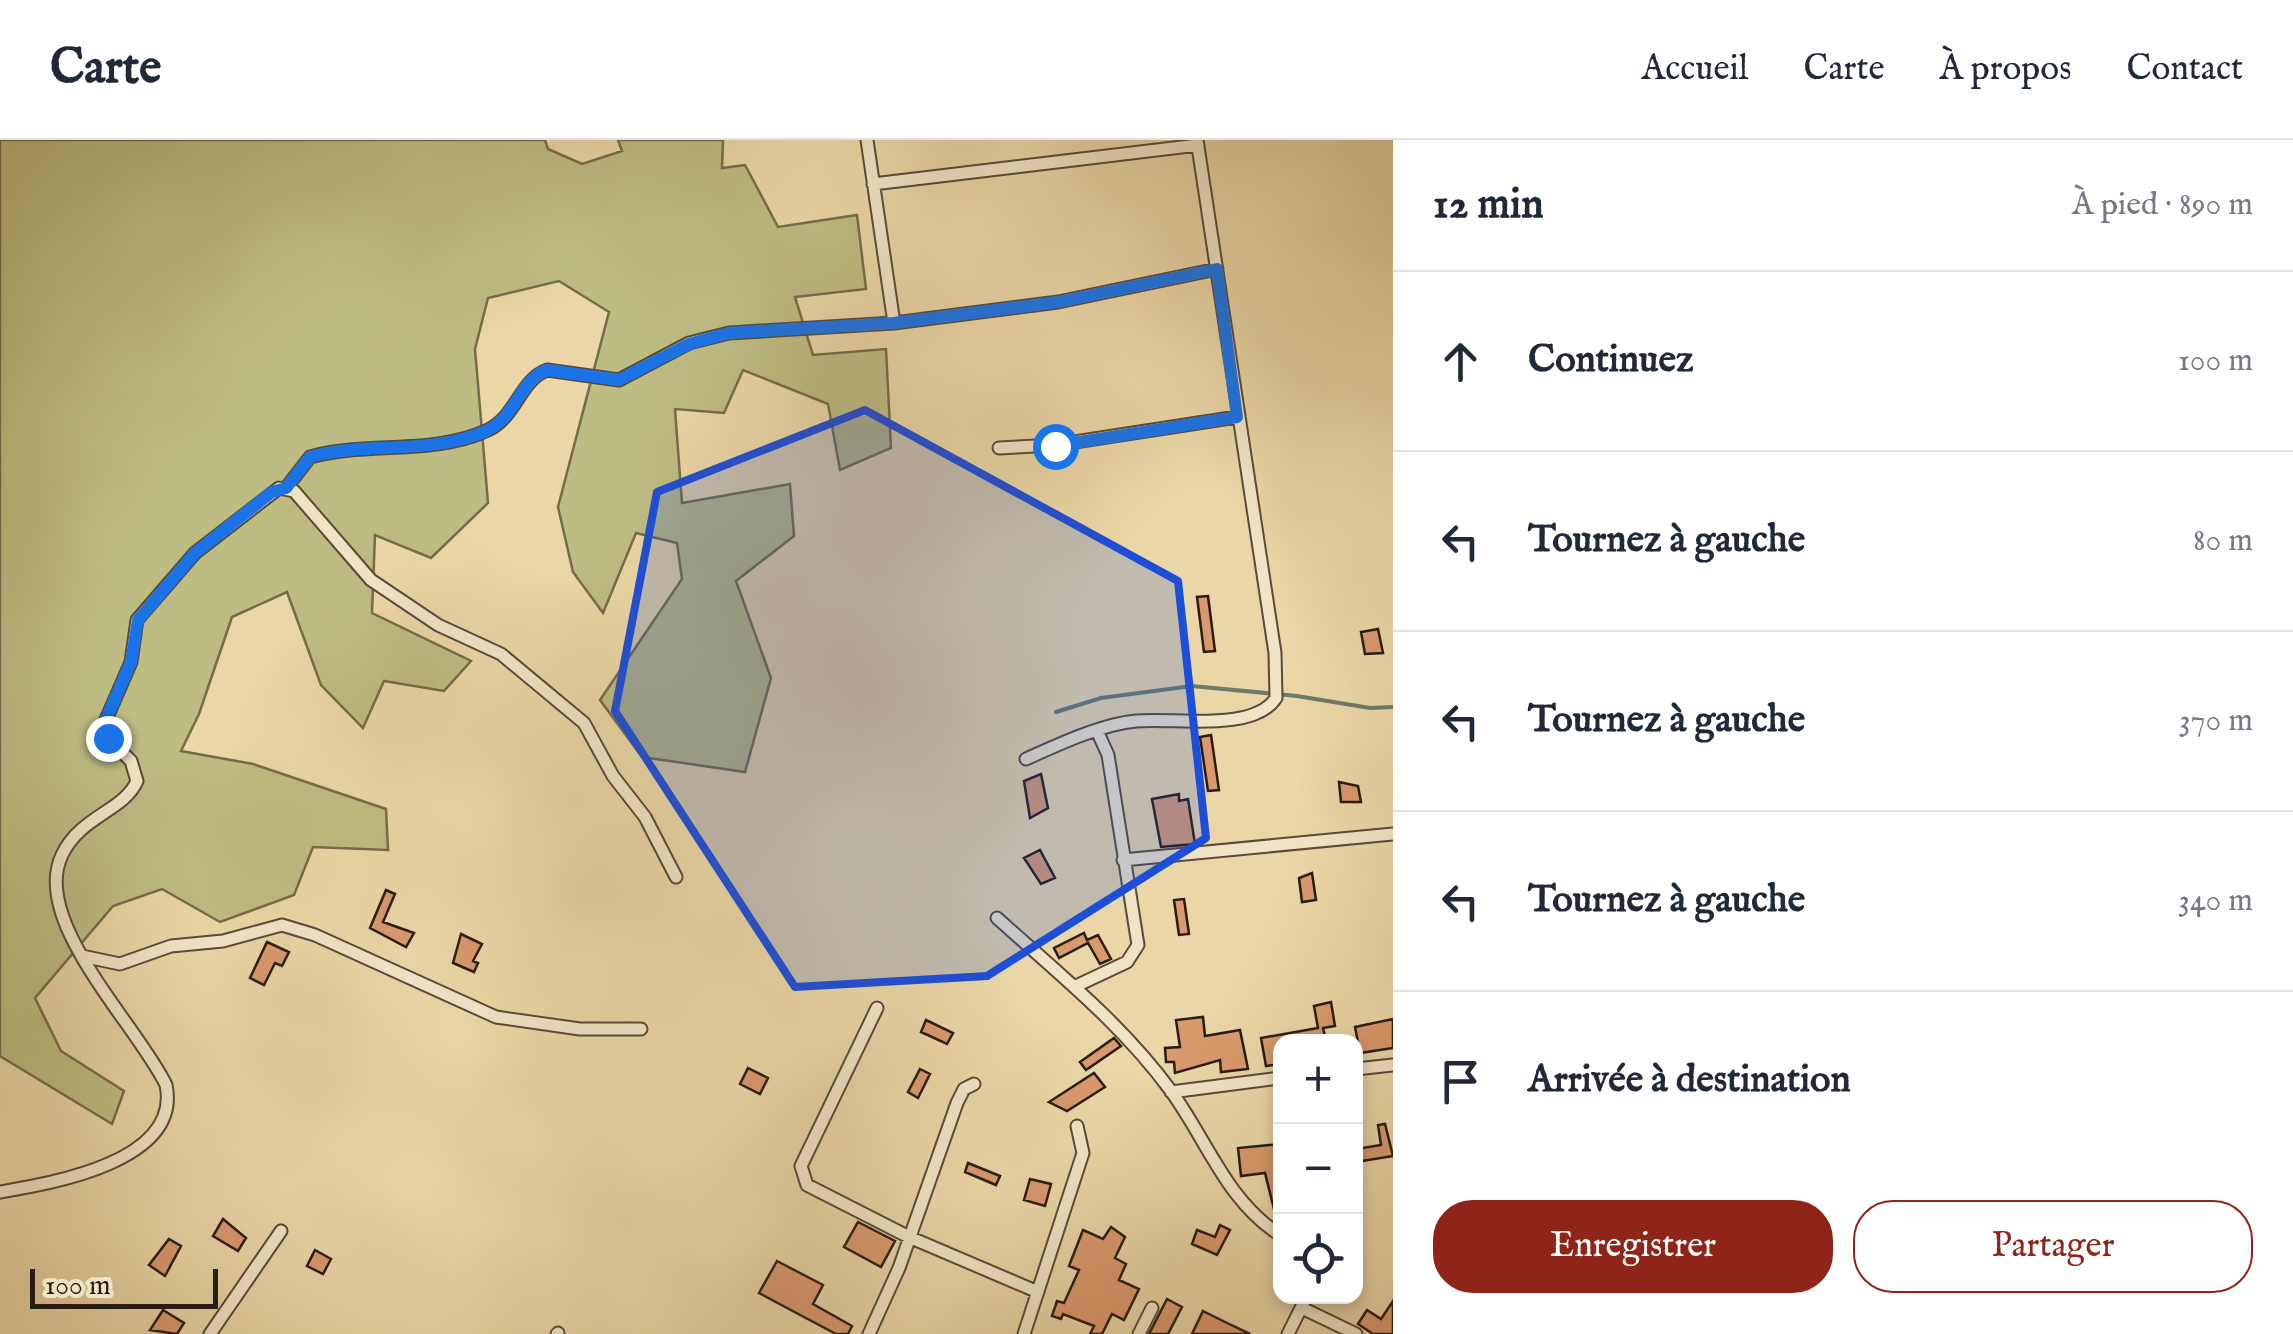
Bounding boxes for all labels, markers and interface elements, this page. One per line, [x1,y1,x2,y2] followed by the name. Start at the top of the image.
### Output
[50,39,161,99] text: Carte
[1642,47,1748,92] text: Accueil
[1803,47,1885,92] text: Carte
[1940,47,2072,92] text: À propos
[2127,47,2243,92] text: Contact
[1433,179,1544,232] text: 12 min
[2072,185,2253,226] text: À pied · 890 m
[1433,334,1488,389] icon: ahead
[1528,337,1694,385] text: Continuez
[2178,341,2253,382] text: 100 m
[1033,424,1079,470] route start
[1433,514,1488,569] icon: left
[1528,517,1805,565] text: Tournez à gauche
[2193,521,2253,562] text: 80 m
[1433,694,1488,749] icon: left
[1528,697,1805,745] text: Tournez à gauche
[2179,701,2253,742] text: 370 m
[86,716,132,762] route end
[1433,874,1488,929] icon: left
[1528,877,1805,925] text: Tournez à gauche
[2178,881,2253,922] text: 340 m
[1273,1034,1363,1304] map controls
[1273,1034,1363,1124] button: +
[1433,1054,1488,1109] icon: arrive
[1528,1057,1851,1105] text: Arrivée à destination
[1273,1124,1363,1214] button: −
[1433,1200,1833,1293] button: Enregistrer
[1853,1200,2253,1293] button: Partager
[1273,1214,1363,1304] button: locate
[30,1264,218,1308] scale bar
[45,1269,111,1304] text: 100 m

